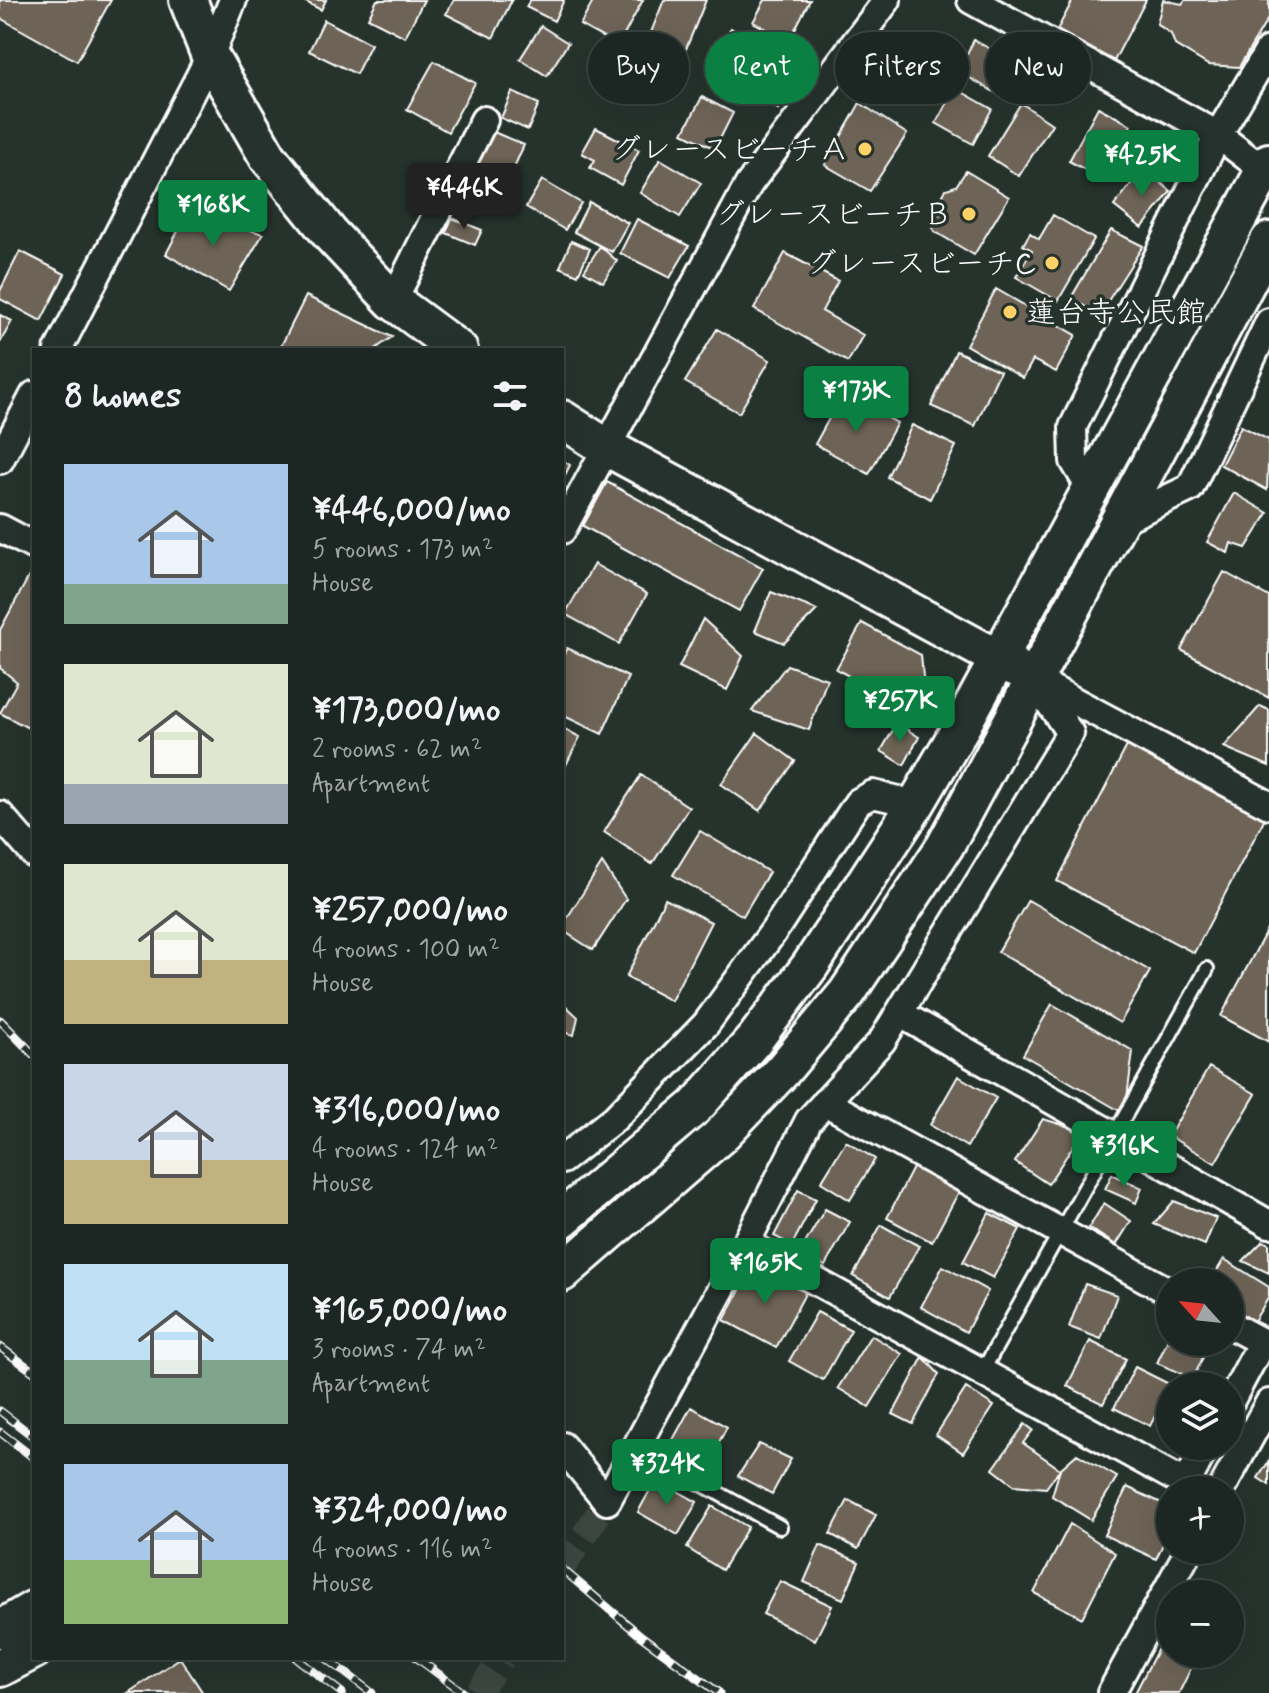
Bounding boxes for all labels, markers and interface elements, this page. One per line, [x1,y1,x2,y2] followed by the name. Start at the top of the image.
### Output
[588,32,689,104] chip: Buy
[705,32,819,104] chip: Rent
[835,32,969,104] chip: Filters
[985,32,1091,104] chip: New
[1086,130,1198,198] pin: ¥425K
[611,131,849,170] place label: グレースビーチＡ
[1104,139,1180,173] text: ¥425K
[856,140,874,158] marker: グレースビーチＡ
[408,163,520,231] pin: ¥446K
[426,172,502,206] text: ¥446K
[157,180,269,248] pin: ¥168K
[176,189,250,223] text: ¥168K
[715,196,953,235] place label: グレースビーチＢ
[960,205,978,223] marker: グレースビーチＢ
[807,245,1036,284] place label: グレースビーチC
[1043,254,1061,272] marker: グレースビーチC
[1026,294,1206,333] place label: 蓮台寺公民館
[1001,303,1019,321] marker: 蓮台寺公民館
[800,366,912,434] pin: ¥173K
[64,374,181,419] text: 8 homes
[488,374,532,418] icon: filters
[822,375,890,409] text: ¥173K
[312,488,511,533] text: ¥446,000/mo
[128,496,224,592] icon: home
[312,533,493,567] text: 5 rooms · 173 m²
[312,567,373,601] text: House
[844,676,956,744] pin: ¥257K
[863,685,937,719] text: ¥257K
[312,688,500,733] text: ¥173,000/mo
[128,696,224,792] icon: home
[312,733,482,767] text: 2 rooms · 62 m²
[312,767,430,801] text: Apartment
[312,888,508,933] text: ¥257,000/mo
[128,896,224,992] icon: home
[312,933,500,967] text: 4 rooms · 100 m²
[312,967,373,1001] text: House
[312,1088,500,1133] text: ¥316,000/mo
[128,1096,224,1192] icon: home
[1068,1121,1180,1189] pin: ¥316K
[1090,1130,1158,1164] text: ¥316K
[312,1133,498,1167] text: 4 rooms · 124 m²
[312,1167,373,1201] text: House
[709,1238,821,1306] pin: ¥165K
[728,1247,802,1281] text: ¥165K
[1156,1268,1244,1356] north arrow
[1156,1268,1244,1668] map controls
[312,1288,507,1333] text: ¥165,000/mo
[128,1296,224,1392] icon: home
[312,1333,486,1367] text: 3 rooms · 74 m²
[312,1367,430,1401] text: Apartment
[1156,1372,1244,1460] button: layers
[611,1439,723,1507] pin: ¥324K
[630,1448,704,1482] text: ¥324K
[1156,1476,1244,1564] button: +
[312,1488,508,1533] text: ¥324,000/mo
[128,1496,224,1592] icon: home
[312,1533,493,1567] text: 4 rooms · 116 m²
[312,1567,373,1601] text: House
[1156,1580,1244,1668] button: −

